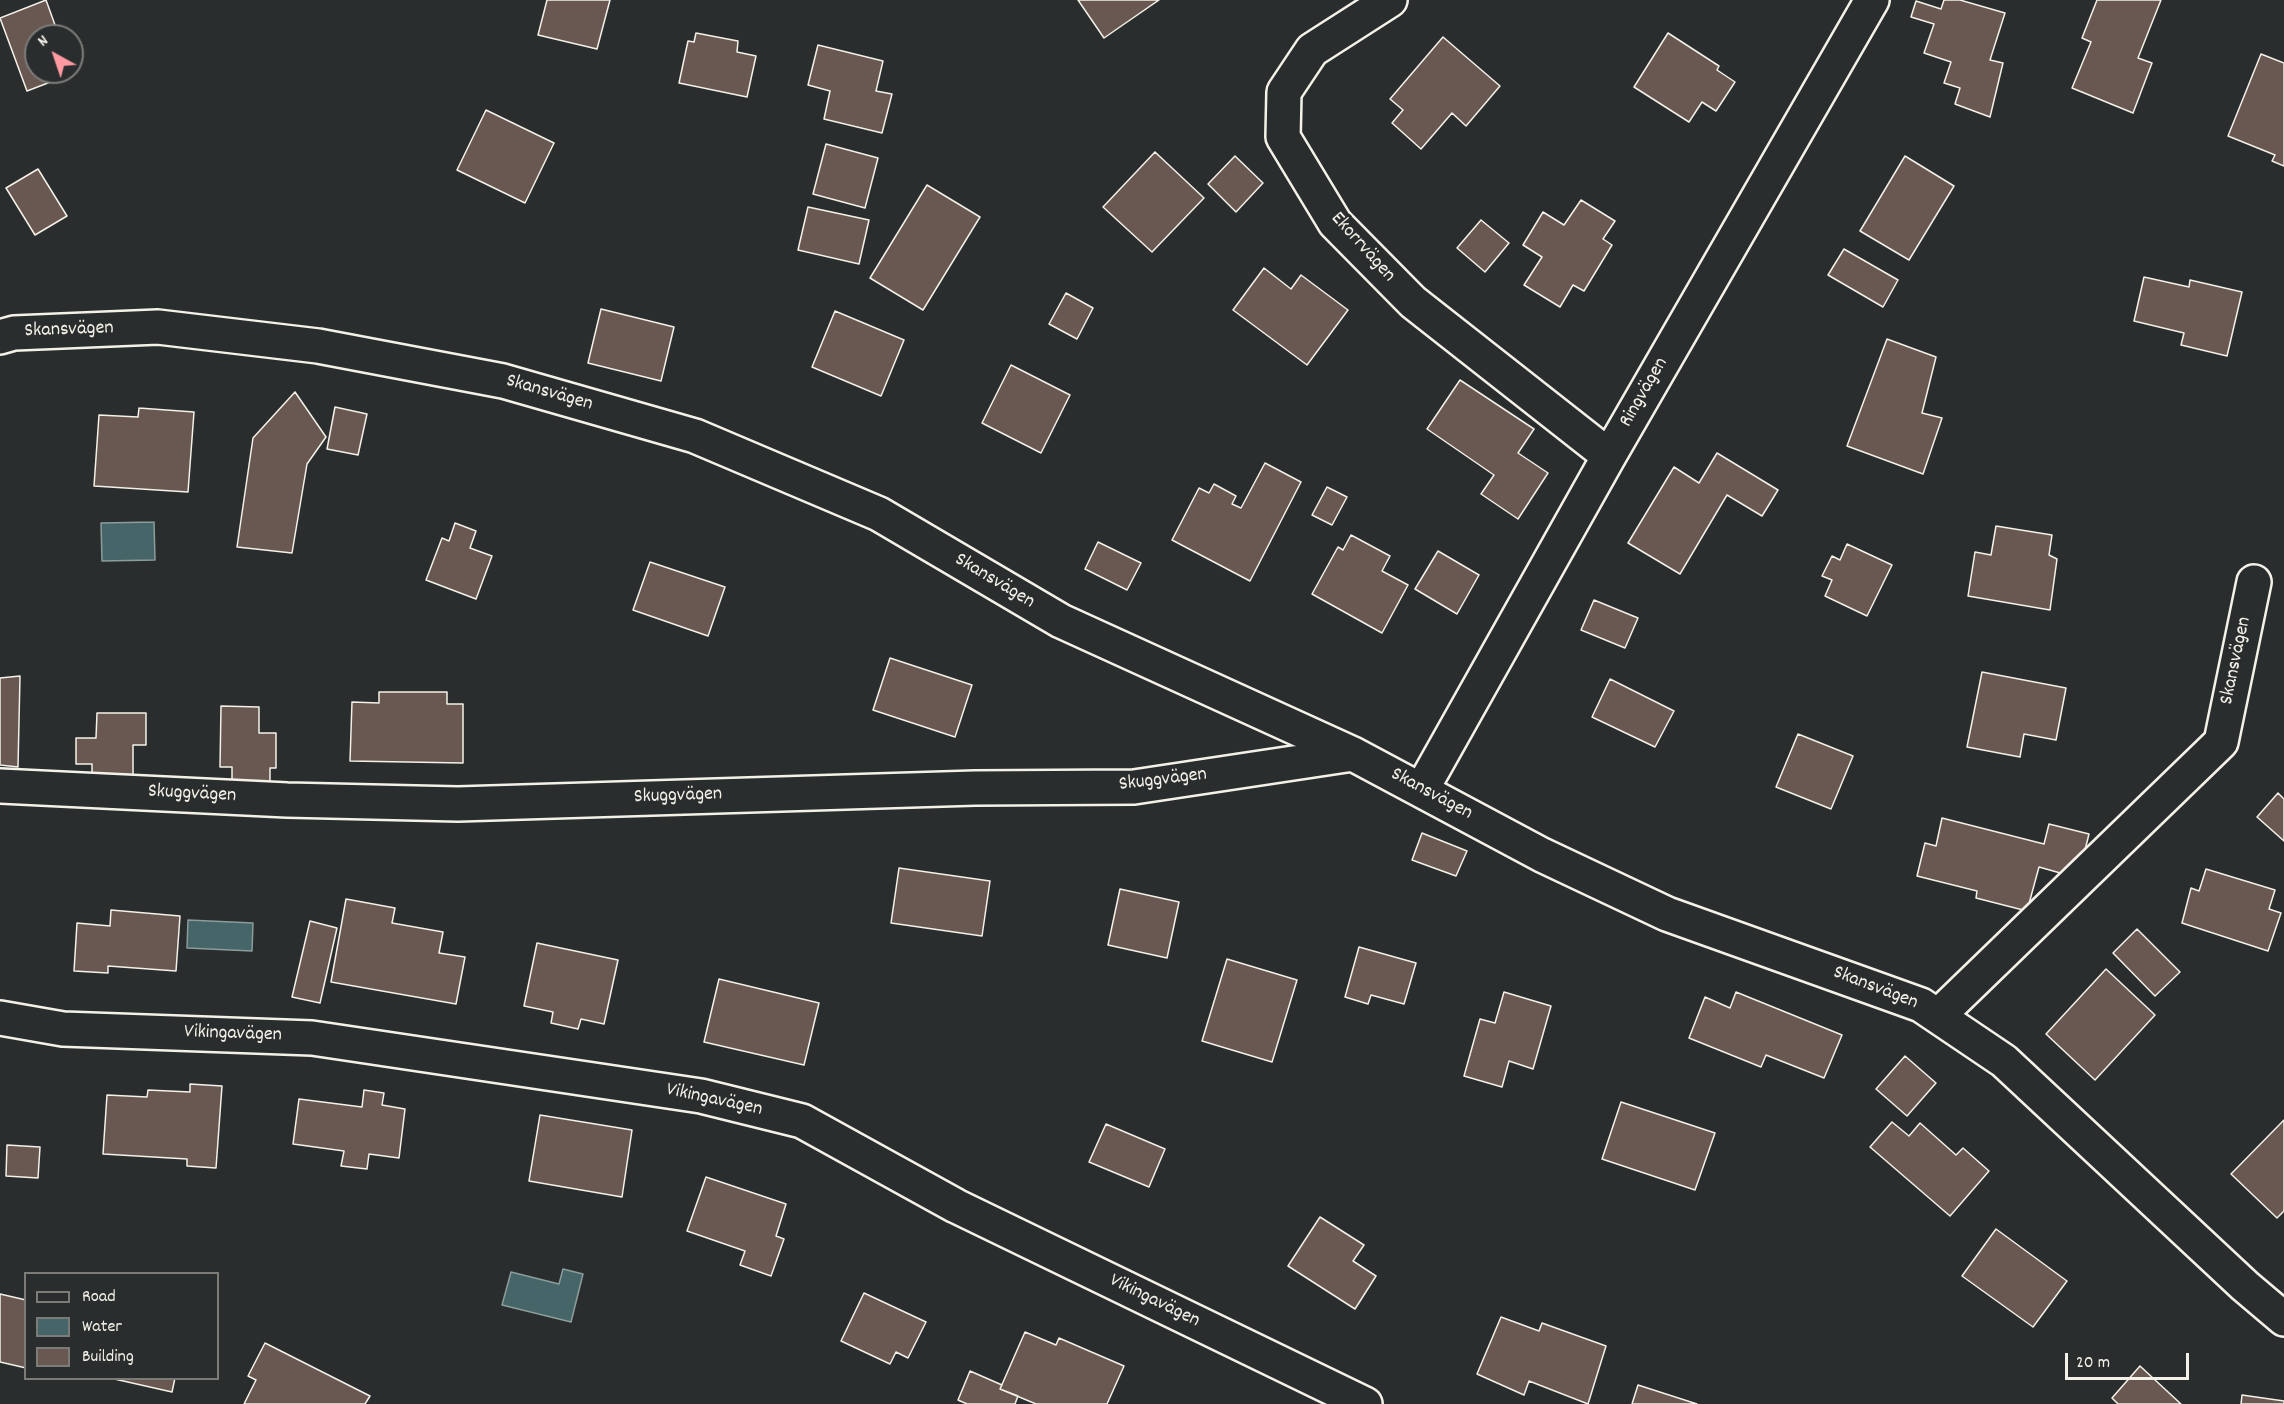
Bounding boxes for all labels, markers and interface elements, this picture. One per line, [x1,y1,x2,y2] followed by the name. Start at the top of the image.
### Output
[24,24,84,84] north arrow
[33,30,54,53] text: N
[1324,208,1400,288] street label: Ekorrvägen
[24,317,114,345] street label: Skansvägen
[1615,354,1675,432] street label: Ringvägen
[503,370,595,418] street label: Skansvägen
[950,549,1038,615] street label: Skansvägen
[2216,615,2258,707] street label: Skansvägen
[1386,763,1476,827] street label: Skansvägen
[1118,764,1208,798] street label: Skuggvägen
[147,781,237,809] street label: Skuggvägen
[633,783,723,811] street label: Skuggvägen
[1829,962,1921,1016] street label: Skansvägen
[184,1021,282,1049] street label: Vikingavägen
[664,1079,764,1123] street label: Vikingavägen
[1105,1270,1203,1334] street label: Vikingavägen
[24,1272,219,1380] legend
[82,1285,116,1310] text: Road
[82,1315,122,1340] text: Water
[2068,1341,2192,1379] scale bar
[82,1345,134,1370] text: Building
[2076,1351,2110,1376] text: 20 m

